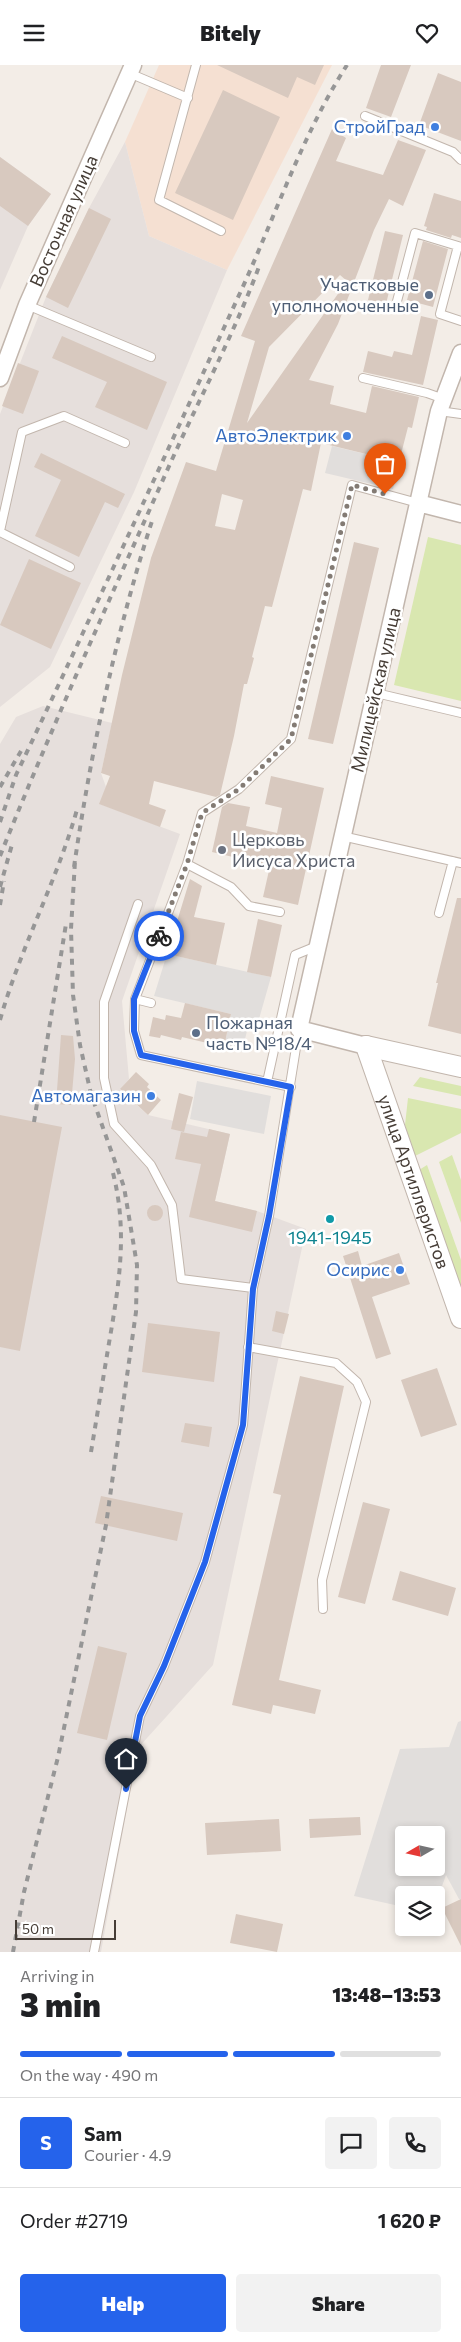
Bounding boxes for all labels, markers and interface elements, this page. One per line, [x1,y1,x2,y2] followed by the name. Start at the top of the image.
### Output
[20,19,48,47] icon: menu
[200,19,261,46] text: Bitely
[413,19,441,47] icon: heart
[334,115,425,137] place label: СтройГрад
[429,121,441,133] marker: СтройГрад
[24,151,102,290] street label: Восточная улица
[272,273,419,316] place label: Участковые уполномоченные
[423,289,435,301] marker: Участковые уполномоченные
[215,424,337,446] place label: АвтоЭлектрик
[341,430,353,442] marker: АвтоЭлектрик
[364,443,406,494] pin
[371,450,399,478] icon: bag
[345,605,405,774] street label: Милицейская улица
[232,828,355,871] place label: Церковь Иисуса Христа
[216,844,228,856] marker: Церковь Иисуса Христа
[134,911,184,961] courier
[145,922,173,950] icon: bike
[206,1011,312,1054] place label: Пожарная часть №18/4
[190,1027,202,1039] marker: Пожарная часть №18/4
[31,1084,141,1106] place label: Автомагазин
[145,1090,157,1102] marker: Автомагазин
[374,1092,455,1272] street label: улица Артиллеристов
[324,1213,336,1225] marker: 1941-1945
[288,1226,372,1248] place label: 1941-1945
[326,1258,390,1280] place label: Осирис
[394,1264,406,1276] marker: Осирис
[105,1738,147,1789] pin
[112,1745,140,1773] icon: home
[395,1826,445,1876] north arrow
[395,1826,445,1936] map controls
[395,1886,445,1936] button: layers
[15,1917,116,1940] scale bar
[22,1920,54,1937] text: 50 m
[20,1966,94,1985] text: Arriving in
[332,1983,441,2006] text: 13:48–13:53
[20,1984,101,2024] text: 3 min
[20,2065,158,2084] text: On the way · 490 m
[325,2117,377,2169] button: chat
[389,2117,441,2169] button: phone
[84,2122,122,2145] text: Sam
[40,2131,52,2154] text: S
[84,2145,171,2164] text: Courier · 4.9
[20,2209,128,2232] text: Order #2719
[378,2209,441,2232] text: 1 620 ₽
[20,2274,226,2332] button: Help
[236,2274,441,2332] button: Share

